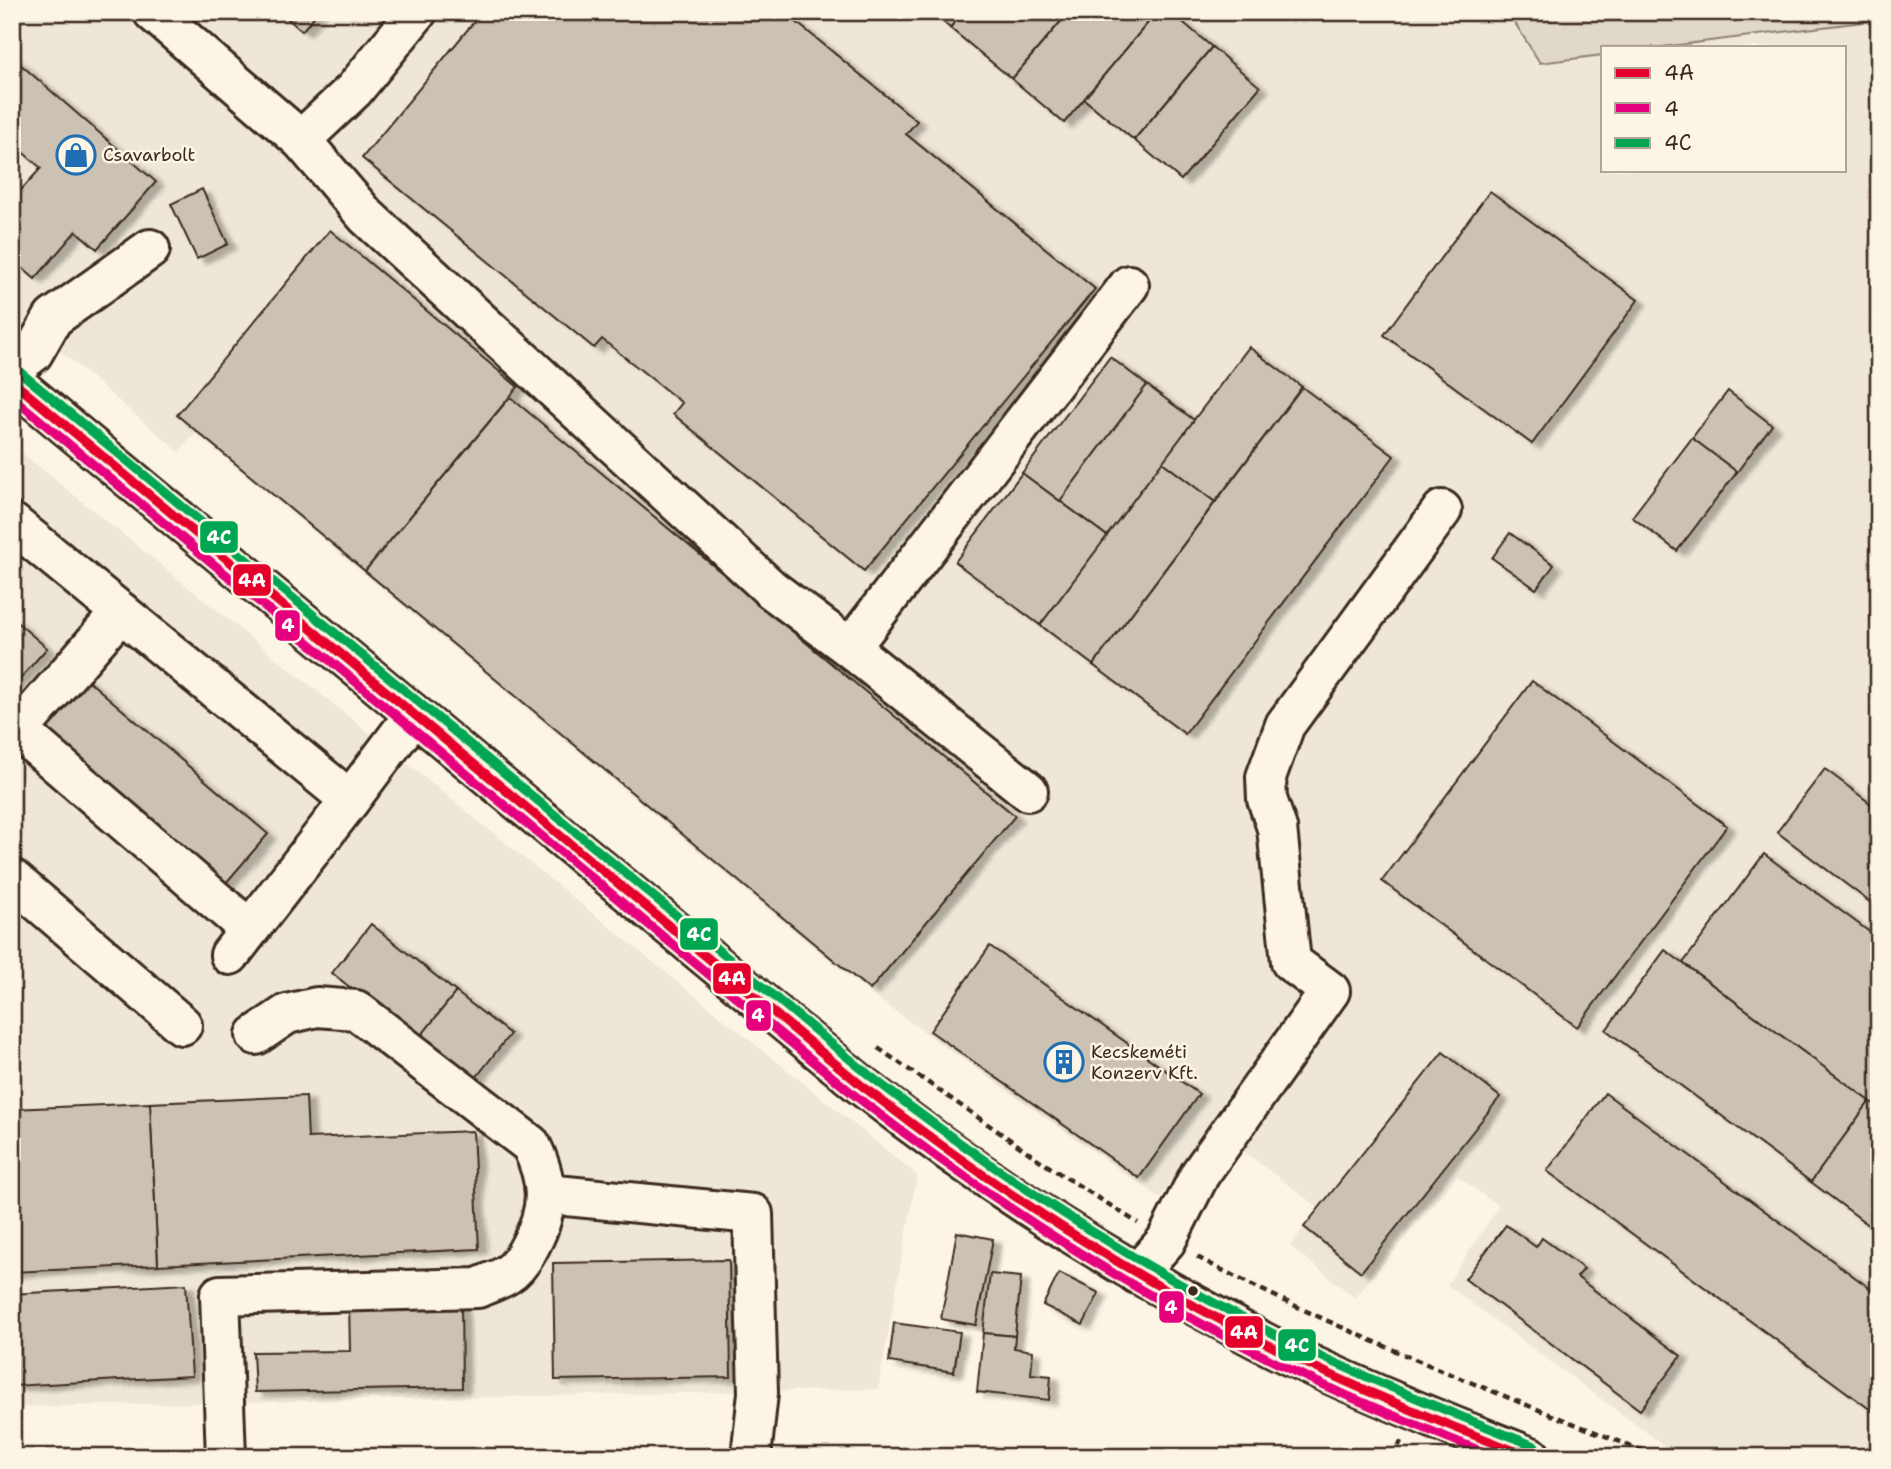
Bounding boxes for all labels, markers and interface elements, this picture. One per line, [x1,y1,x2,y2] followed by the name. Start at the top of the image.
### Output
[1601,46,1846,172] legend
[1664,59,1694,87] text: 4A
[1664,95,1679,123] text: 4
[1664,129,1692,157] text: 4C
[55,134,97,176] shop icon: Csavarbolt
[103,143,196,167] place label: Csavarbolt
[199,520,239,554] line badge: 4C
[207,525,231,550] text: 4C
[232,563,272,597] line badge: 4A
[238,568,266,593] text: 4A
[274,609,301,642] line badge: 4
[281,613,295,638] text: 4
[679,917,719,951] line badge: 4C
[687,922,711,947] text: 4C
[712,962,752,995] line badge: 4A
[718,966,746,991] text: 4A
[745,999,772,1032] line badge: 4
[751,1003,765,1028] text: 4
[1091,1040,1198,1085] place label: Kecskeméti Konzerv Kft.
[1043,1041,1085,1083] building icon: Kecskeméti Konzerv Kft.
[1186,1284,1200,1298] unlabelled marker
[1158,1290,1185,1324] line badge: 4
[1164,1295,1178,1320] text: 4
[1224,1315,1264,1349] line badge: 4A
[1230,1320,1258,1345] text: 4A
[1277,1328,1317,1362] line badge: 4C
[1285,1333,1309,1358] text: 4C

